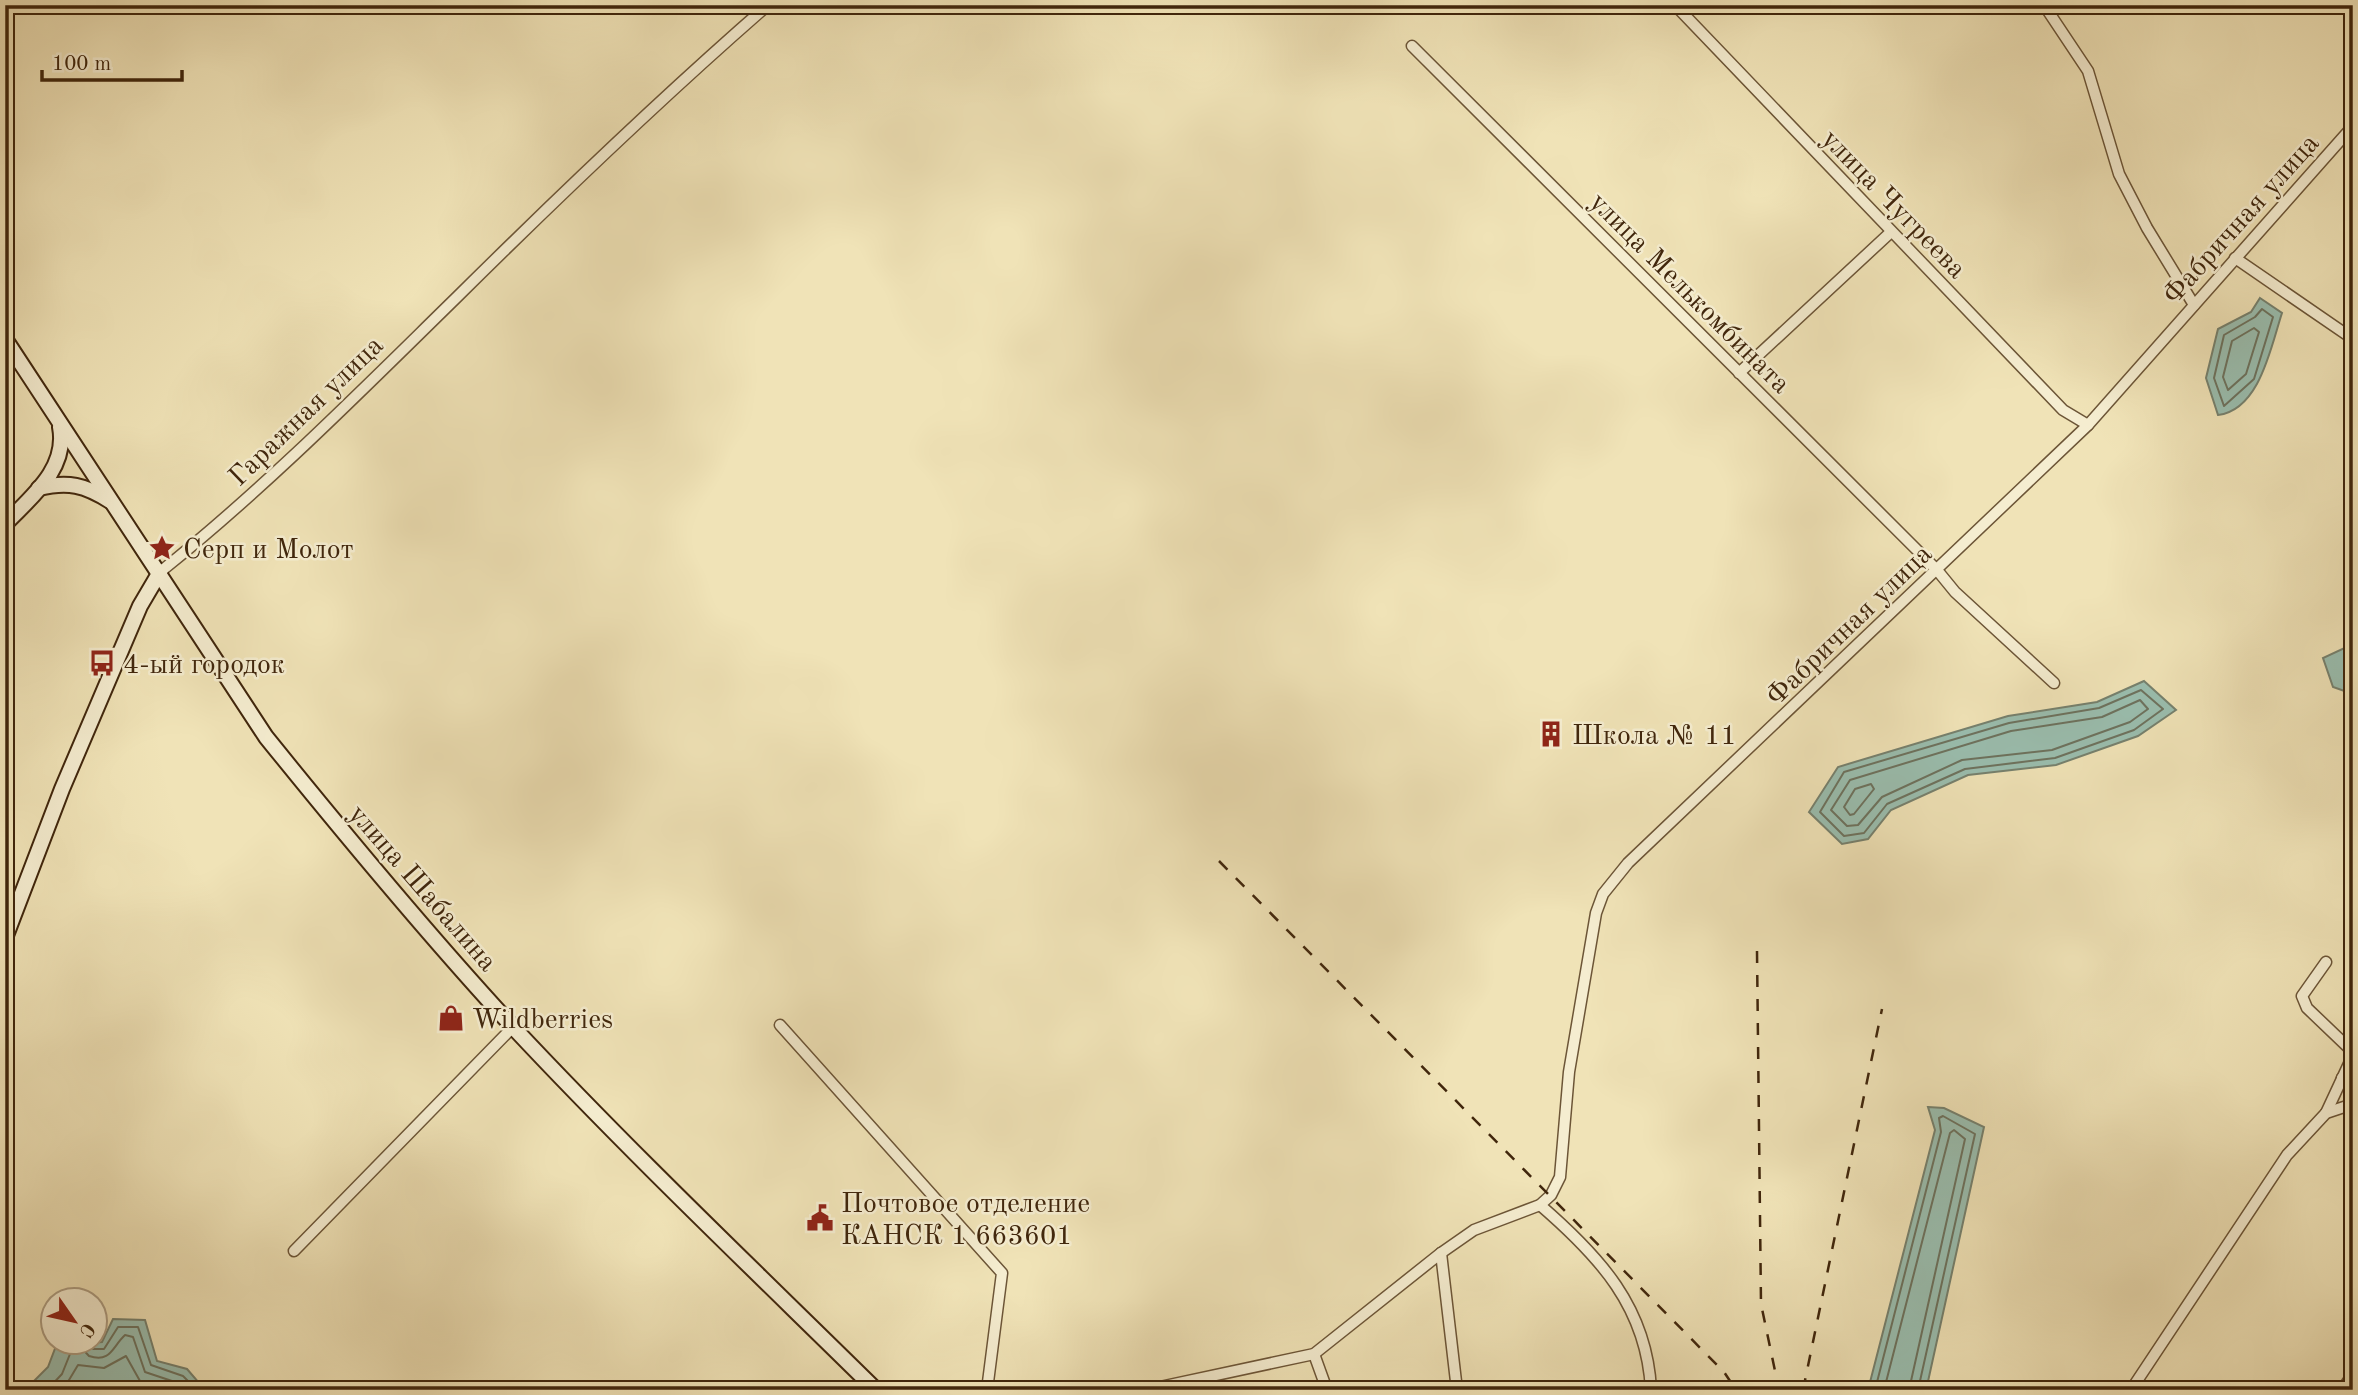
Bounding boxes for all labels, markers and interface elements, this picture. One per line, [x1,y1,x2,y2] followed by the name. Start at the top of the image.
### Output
[42,38,182,82] scale bar
[52,54,111,75] text: 100 m
[1815,125,1971,285] street label: улица Чугреева
[2159,130,2326,310] street label: Фабричная улица
[1583,188,1795,400] street label: улица Мелькомбината
[225,332,390,492] street label: Гаражная улица
[147,533,177,563] place icon: Серп и Молот
[183,537,354,565] place label: Серп и Молот
[1762,540,1938,712] street label: Фабричная улица
[87,648,117,678] bus stop icon: 4-ый городок
[123,652,285,680] place label: 4-ый городок
[1536,719,1566,749] building icon: Школа № 11
[1572,723,1737,751] place label: Школа № 11
[342,800,501,978] street label: улица Шабалина
[436,1003,466,1033] shop icon: Wildberries
[472,1007,613,1035] place label: Wildberries
[841,1191,1090,1251] place label: Почтовое отделение КАНСК 1 663601
[805,1203,835,1233] public building icon: Почтовое отделение КАНСК 1 663601
[38,1286,108,1356] north arrow
[75,1319,97,1340] text: С

